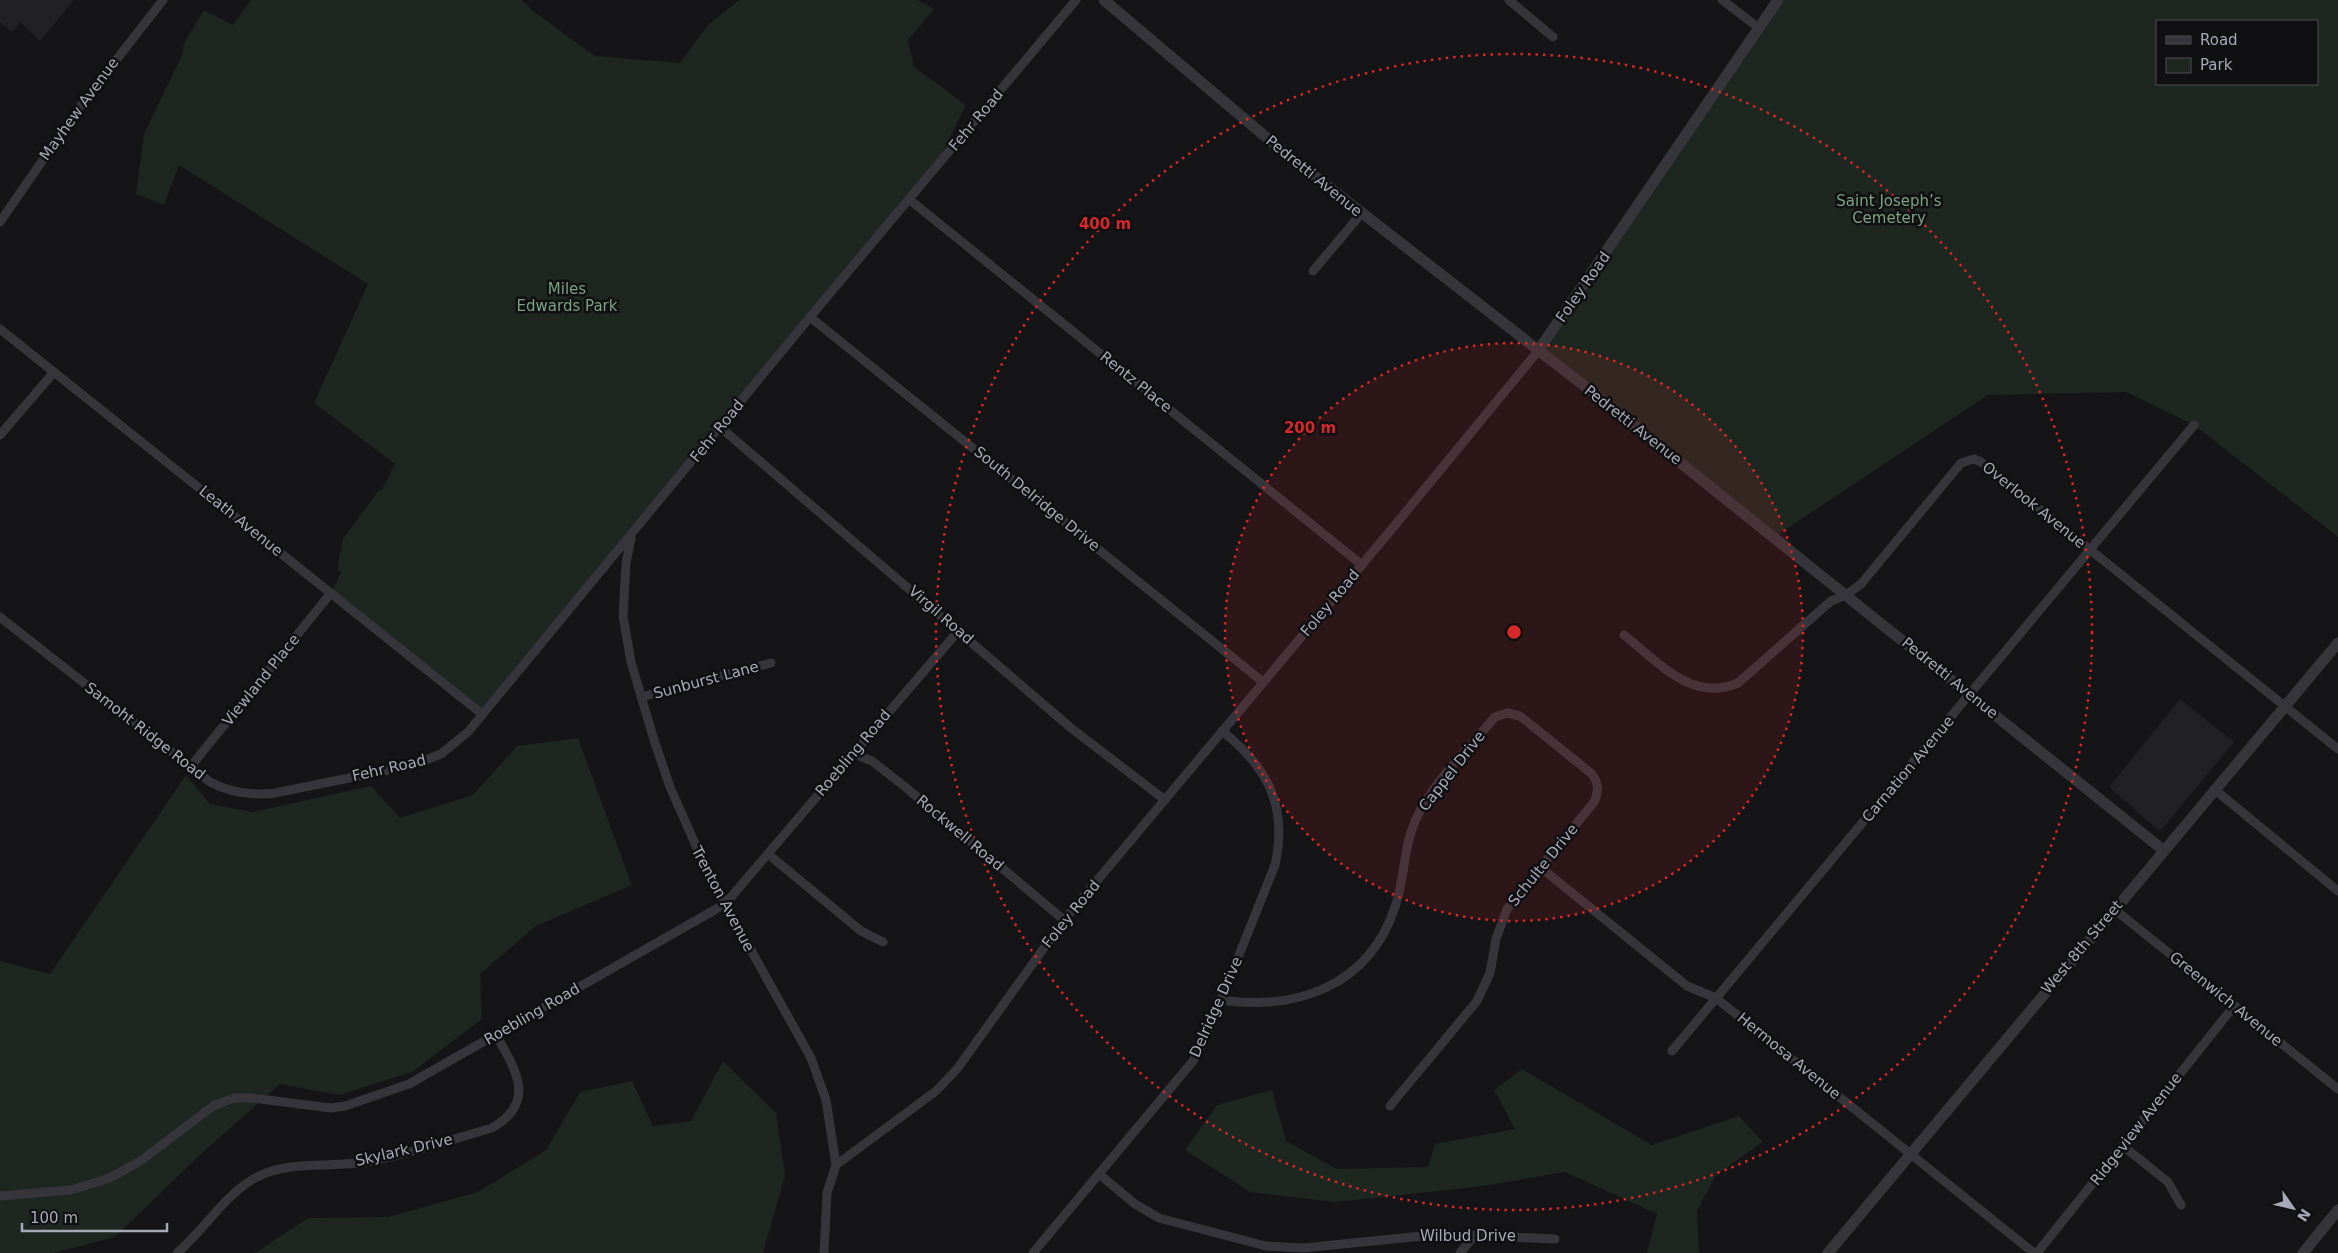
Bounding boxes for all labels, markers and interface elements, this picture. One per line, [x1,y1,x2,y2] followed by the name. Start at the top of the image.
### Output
[2156,20,2318,85] legend
[2200,31,2238,49] text: Road
[36,54,122,164] street label: Mayhew Avenue
[2200,56,2233,74] text: Park
[945,85,1007,155] street label: Fehr Road
[1262,132,1366,220] street label: Pedretti Avenue
[1836,192,1942,227] park label: Saint Joseph’s Cemetery
[1079,215,1131,233] text: 400 m
[1552,248,1614,326] street label: Foley Road
[517,280,618,315] park label: Miles Edwards Park
[1097,348,1175,416] street label: Rentz Place
[1581,381,1685,469] street label: Pedretti Avenue
[686,396,748,466] street label: Fehr Road
[1284,419,1336,437] text: 200 m
[970,443,1104,555] street label: South Delridge Drive
[1979,458,2089,552] street label: Overlook Avenue
[196,482,286,560] street label: Leath Avenue
[1297,566,1363,640] street label: Foley Road
[905,582,977,648] street label: Virgil Road
[1505,623,1523,641] centre of rings
[219,631,303,729] street label: Viewland Place
[1898,634,2002,722] street label: Pedretti Avenue
[651,657,761,703] street label: Sunburst Lane
[81,678,209,784] street label: Samoht Ridge Road
[812,706,894,800] street label: Roebling Road
[1858,712,1958,826] street label: Carnation Avenue
[1415,727,1489,815] street label: Cappel Drive
[350,751,428,785] street label: Fehr Road
[913,791,1007,875] street label: Rockwell Road
[1504,820,1582,910] street label: Schulte Drive
[687,842,758,955] street label: Trenton Avenue
[1038,876,1104,952] street label: Foley Road
[2038,896,2127,998] street label: West 8th Street
[2166,948,2286,1050] street label: Greenwich Avenue
[1186,954,1246,1060] street label: Delridge Drive
[481,979,583,1049] street label: Roebling Road
[1734,1009,1844,1103] street label: Hermosa Avenue
[2086,1069,2186,1189] street label: Ridgeview Avenue
[353,1130,455,1170] street label: Skylark Drive
[2268,1183,2318,1233] north arrow
[22,1200,168,1232] scale bar
[2294,1206,2314,1225] text: N
[30,1209,78,1227] text: 100 m
[1420,1227,1516,1245] street label: Wilbud Drive

